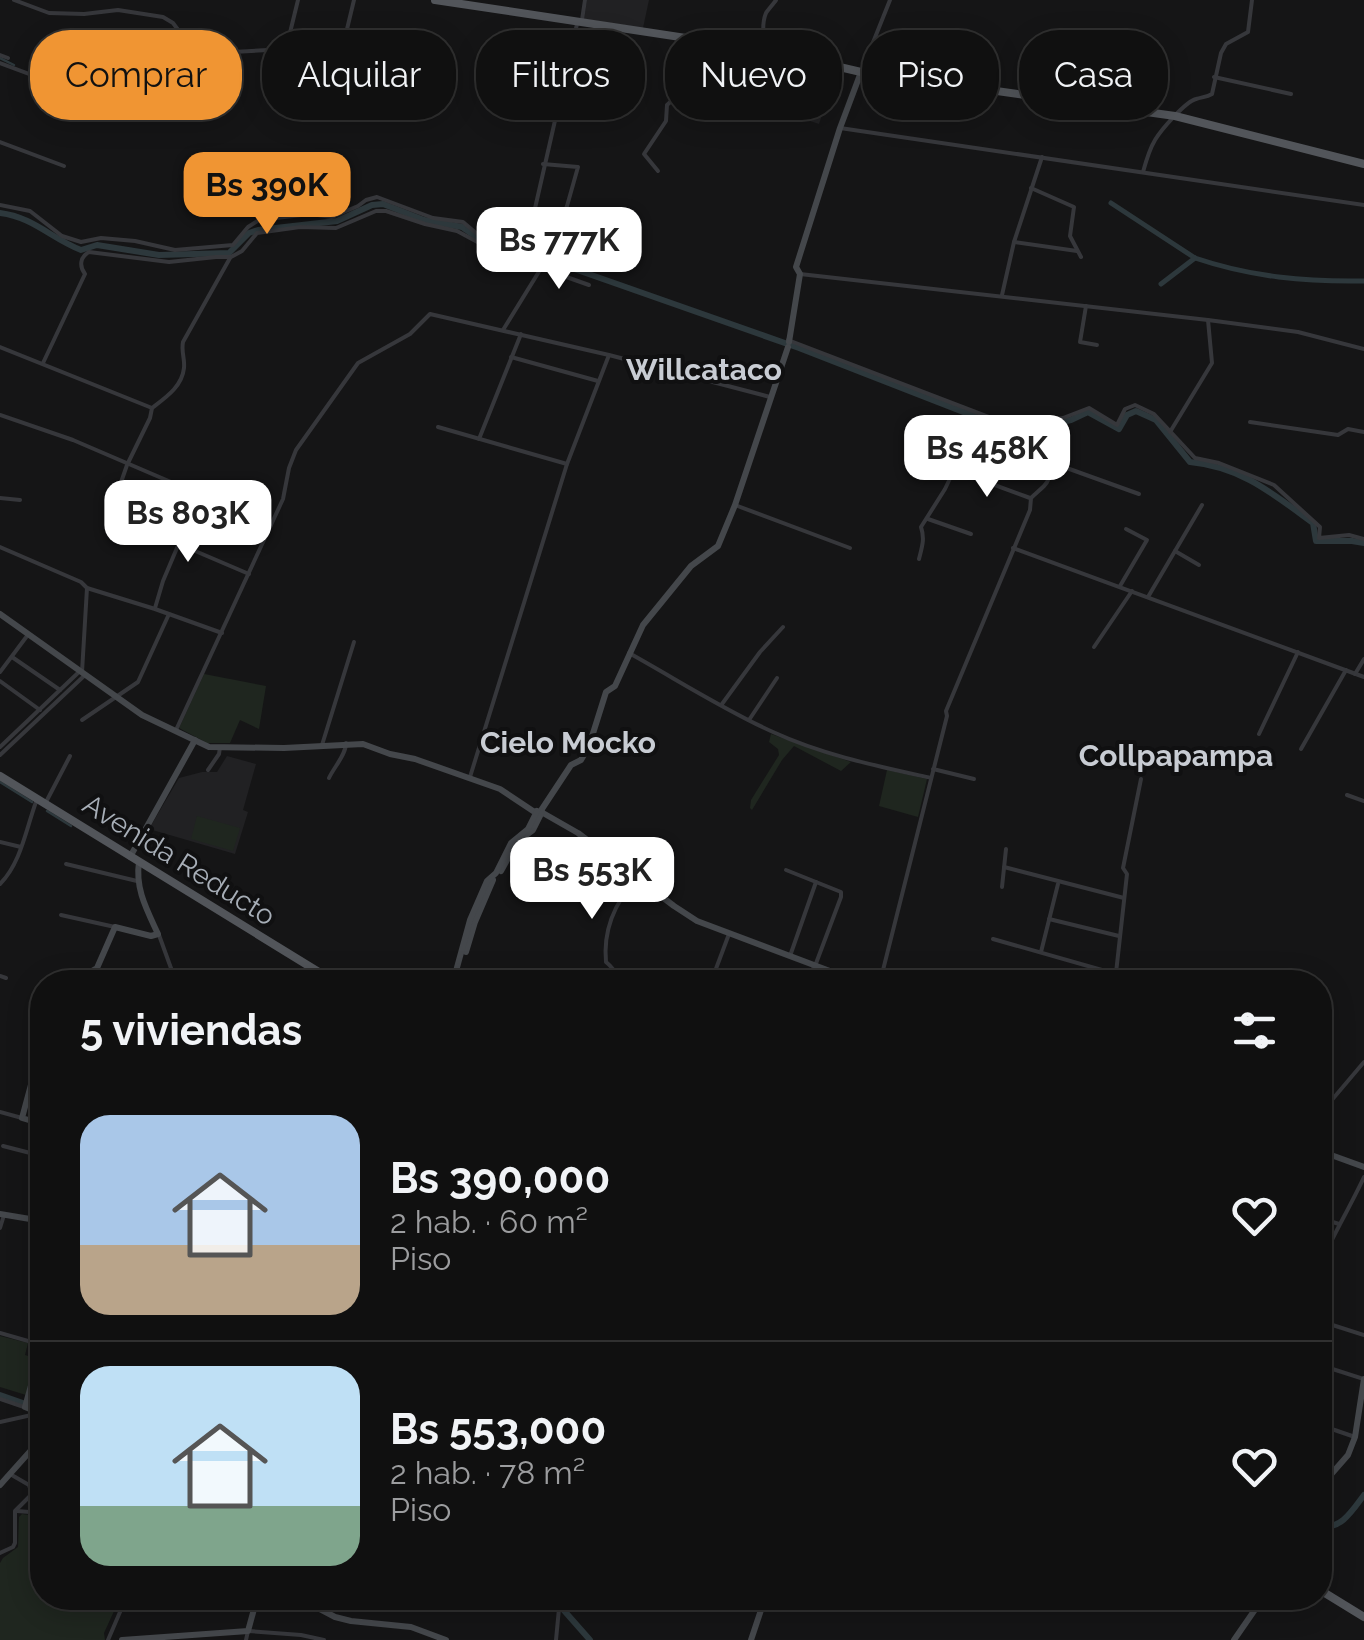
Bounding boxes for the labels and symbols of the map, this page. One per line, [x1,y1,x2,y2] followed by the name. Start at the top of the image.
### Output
[175,152,359,237] pin: Bs 390K
[467,207,651,292] pin: Bs 777K
[626,352,782,387] district label: Willcataco
[895,415,1079,500] pin: Bs 458K
[96,480,280,565] pin: Bs 803K
[480,725,656,760] district label: Cielo Mocko
[1079,738,1273,773] district label: Collpapampa
[77,788,281,932] street label: Avenida Reducto
[500,837,684,922] pin: Bs 553K

